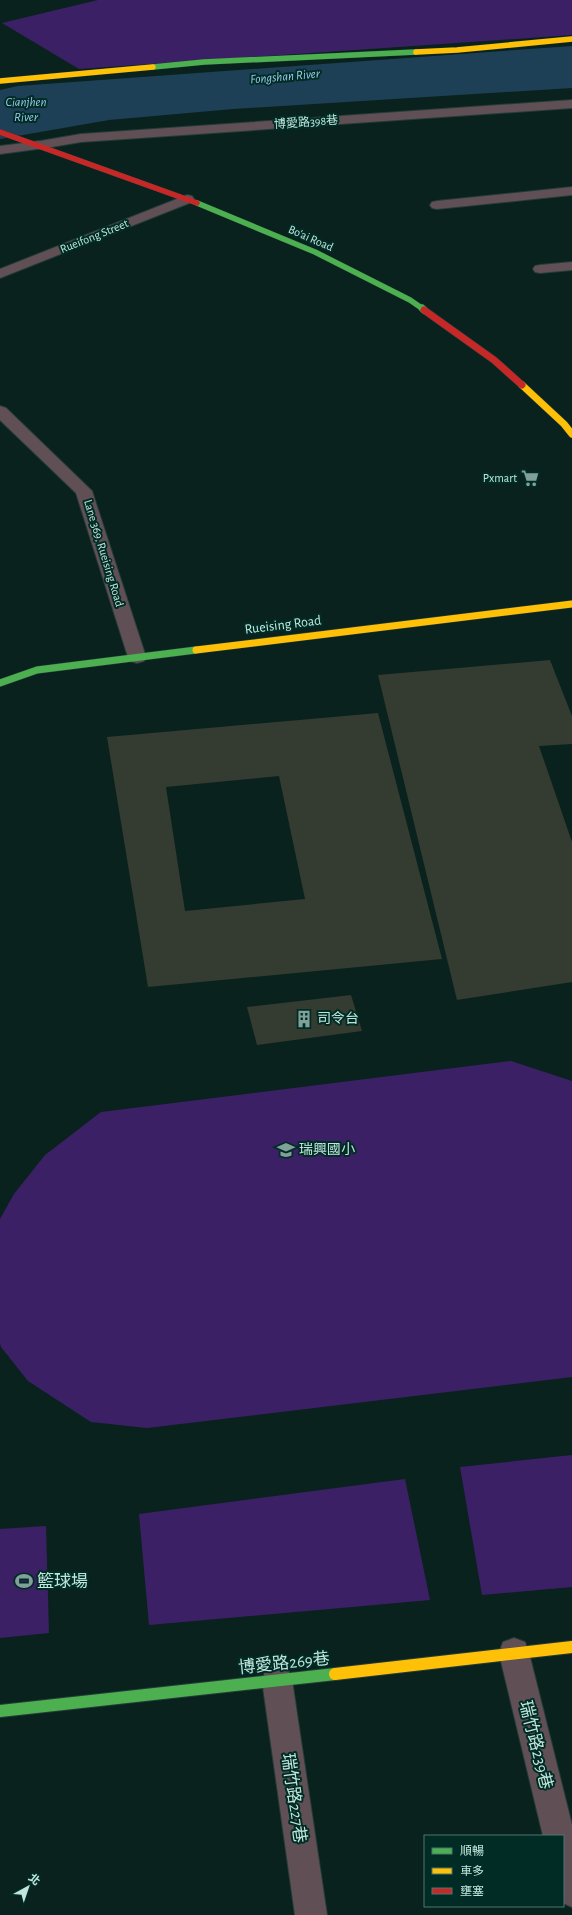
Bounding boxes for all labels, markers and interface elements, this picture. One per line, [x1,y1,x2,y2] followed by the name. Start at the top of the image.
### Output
[250,67,321,87] water label: Fongshan River
[5,96,47,124] water label: Cianjhen River
[273,113,338,130] street label: 博愛路398巷
[58,217,130,255] street label: Rueifong Street
[287,223,335,253] street label: Bo'ai Road
[520,468,540,488] supermarket icon: Pxmart
[483,472,517,484] place label: Pxmart
[82,498,126,608] street label: Lane 369, Rueising Road
[244,613,322,637] street label: Rueising Road
[294,1009,314,1029] building icon: 司令台
[317,1010,359,1026] place label: 司令台
[276,1140,296,1160] school or university icon: 瑞興國小
[299,1142,355,1157] place label: 瑞興國小
[14,1571,34,1591] sports icon: 籃球場
[37,1571,88,1590] place label: 籃球場
[237,1649,330,1676] street label: 博愛路269巷
[517,1699,556,1791] street label: 瑞竹路239巷
[279,1752,310,1844] street label: 瑞竹路227巷
[424,1835,564,1907] legend
[460,1845,484,1857] text: 順暢
[460,1864,484,1877] text: 車多
[8,1867,48,1907] north arrow
[26,1872,42,1887] text: 北
[460,1884,484,1897] text: 壅塞

